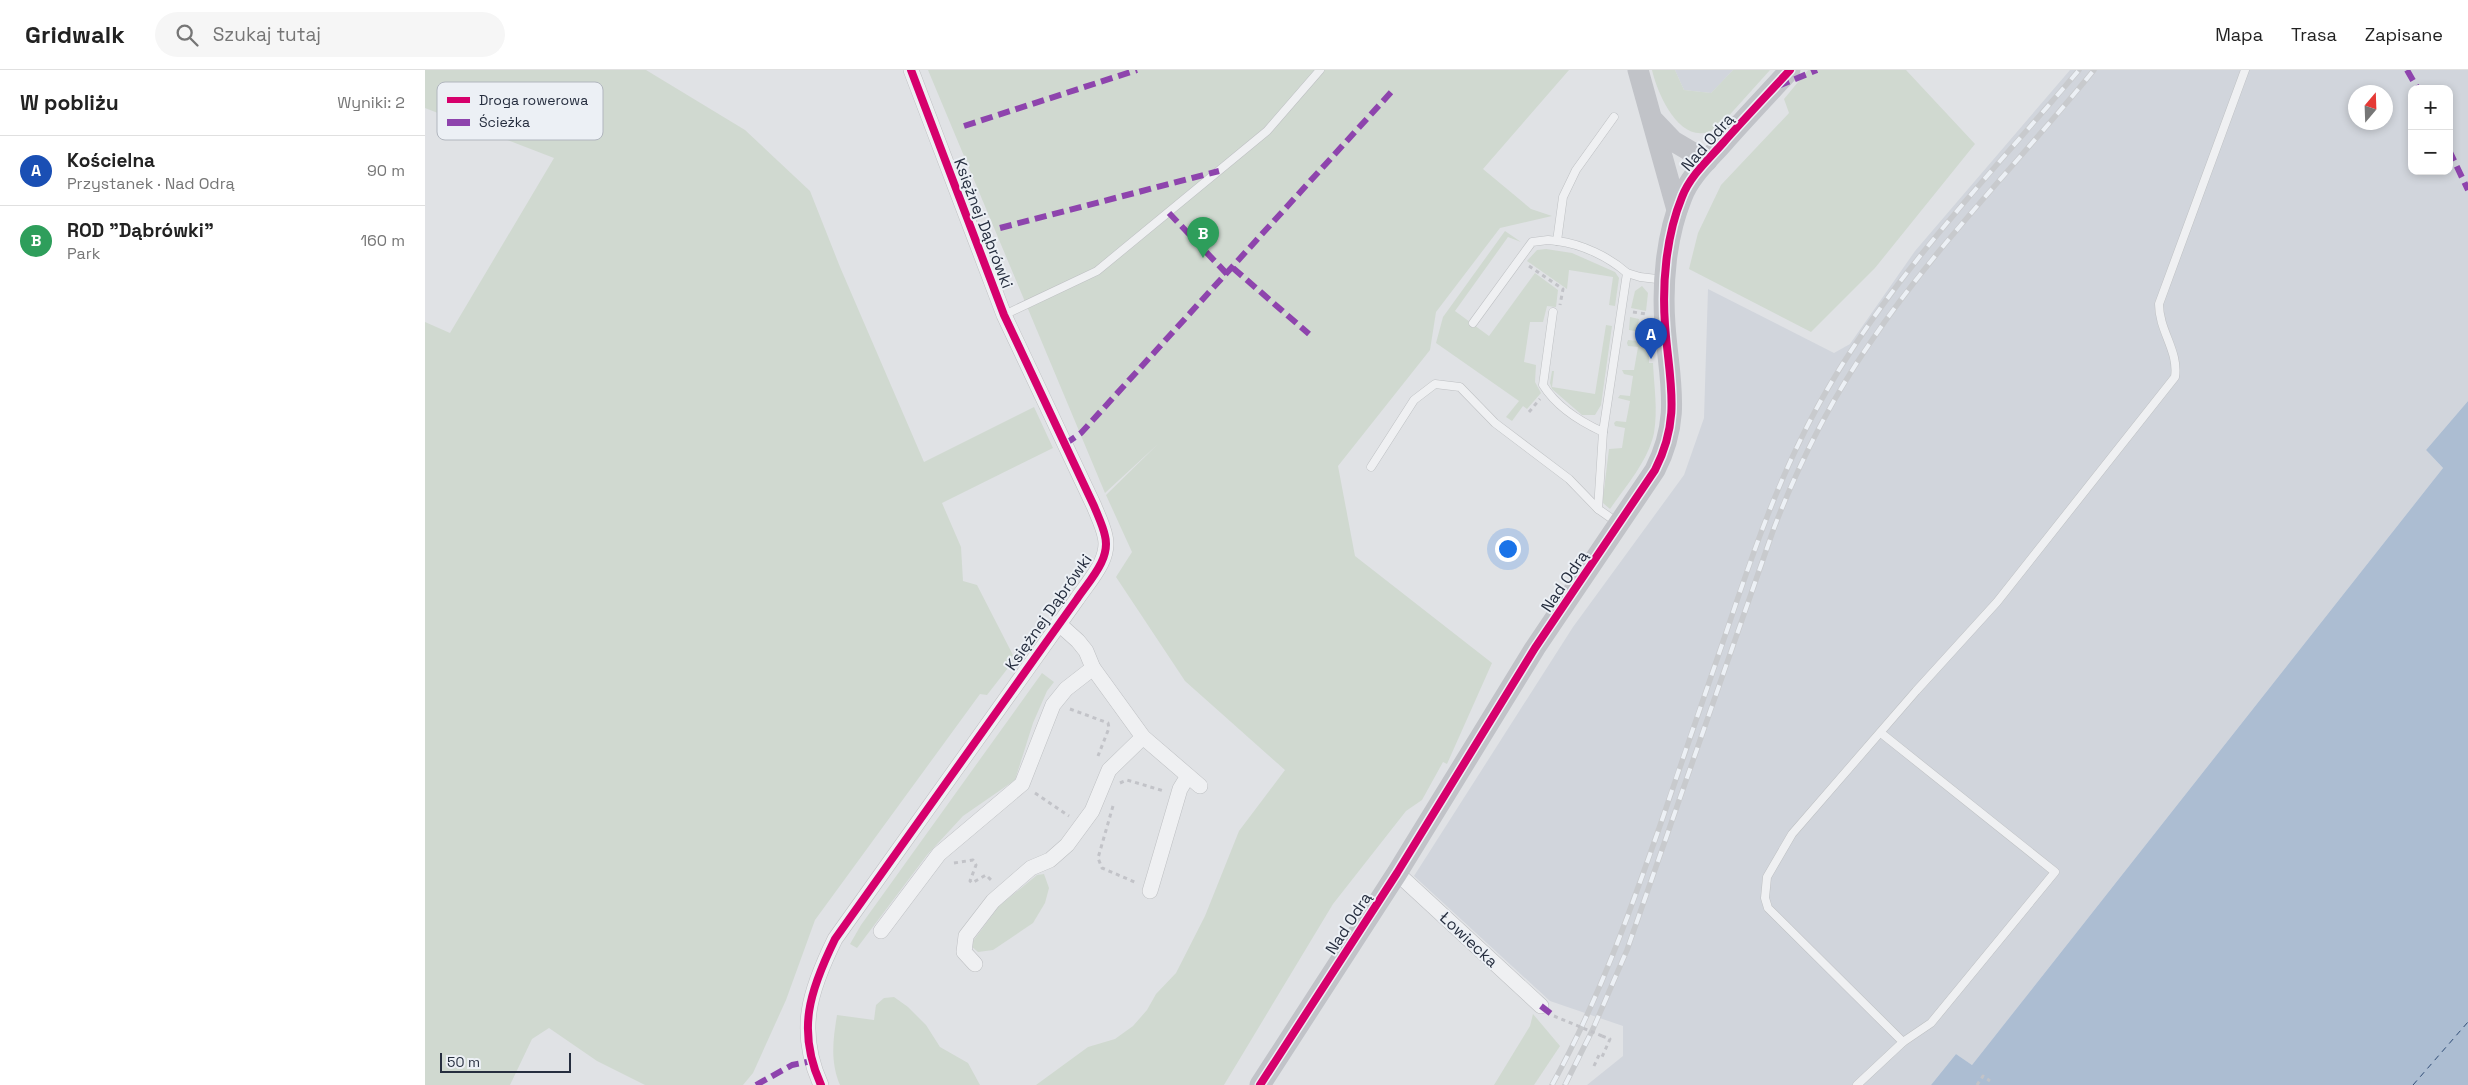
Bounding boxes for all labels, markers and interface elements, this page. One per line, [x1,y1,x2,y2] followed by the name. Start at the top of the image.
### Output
[155,12,505,57] search box
[25,19,125,50] text: Gridwalk
[173,21,201,49] icon: search
[213,22,321,47] text: Szukaj tutaj
[2215,23,2263,46] text: Mapa
[2291,23,2337,46] text: Trasa
[2365,23,2443,46] text: Zapisane
[437,82,603,140] legend
[2348,85,2393,130] north arrow
[2408,85,2453,175] map controls
[2408,85,2453,130] button: +
[20,89,119,116] text: W pobliżu
[479,91,588,109] text: Droga rowerowa
[337,92,405,113] text: Wyniki: 2
[1676,109,1738,176] street label: Nad Odrą
[479,113,530,131] text: Ścieżka
[2408,130,2453,175] button: −
[67,148,155,173] text: Kościelna
[949,155,1018,291] street label: Księżnej Dąbrówki
[31,160,41,181] text: A
[367,160,405,181] text: 90 m
[67,173,235,194] text: Przystanek · Nad Odrą
[1187,217,1219,258] pin: B
[67,218,214,243] text: ROD "Dąbrówki"
[31,230,41,251] text: B
[360,230,405,251] text: 160 m
[67,243,100,264] text: Park
[1635,318,1667,359] pin: A
[1495,536,1521,562] your location
[1536,546,1593,616] street label: Nad Odrą
[1000,550,1097,675] street label: Księżnej Dąbrówki
[1321,888,1376,958] street label: Nad Odrą
[1435,907,1502,972] street label: Łowiecka
[440,1050,571,1073] scale bar
[447,1053,480,1071] text: 50 m

